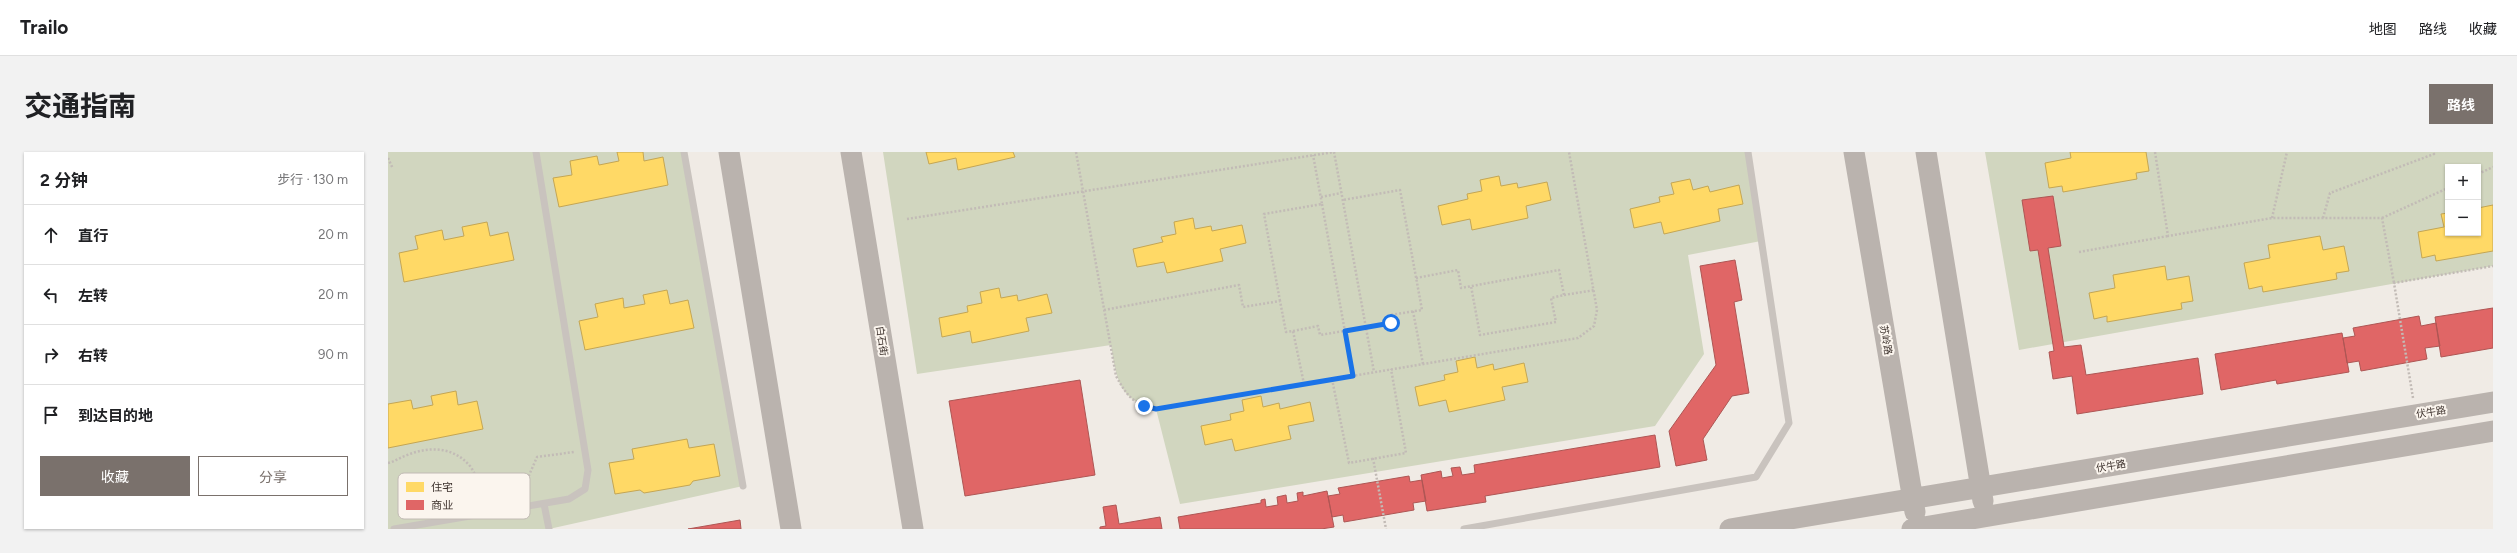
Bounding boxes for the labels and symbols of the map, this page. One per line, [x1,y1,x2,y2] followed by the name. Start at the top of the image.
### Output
[1382,314,1400,332] route start
[1877,324,1895,356] street label: 苏岭路
[873,325,891,357] street label: 白石街
[1135,397,1153,415] route end
[2415,403,2447,421] street label: 伏牛路
[2095,457,2127,475] street label: 伏牛路
[398,473,530,519] legend
[431,481,453,494] text: 住宅
[431,499,453,512] text: 商业

